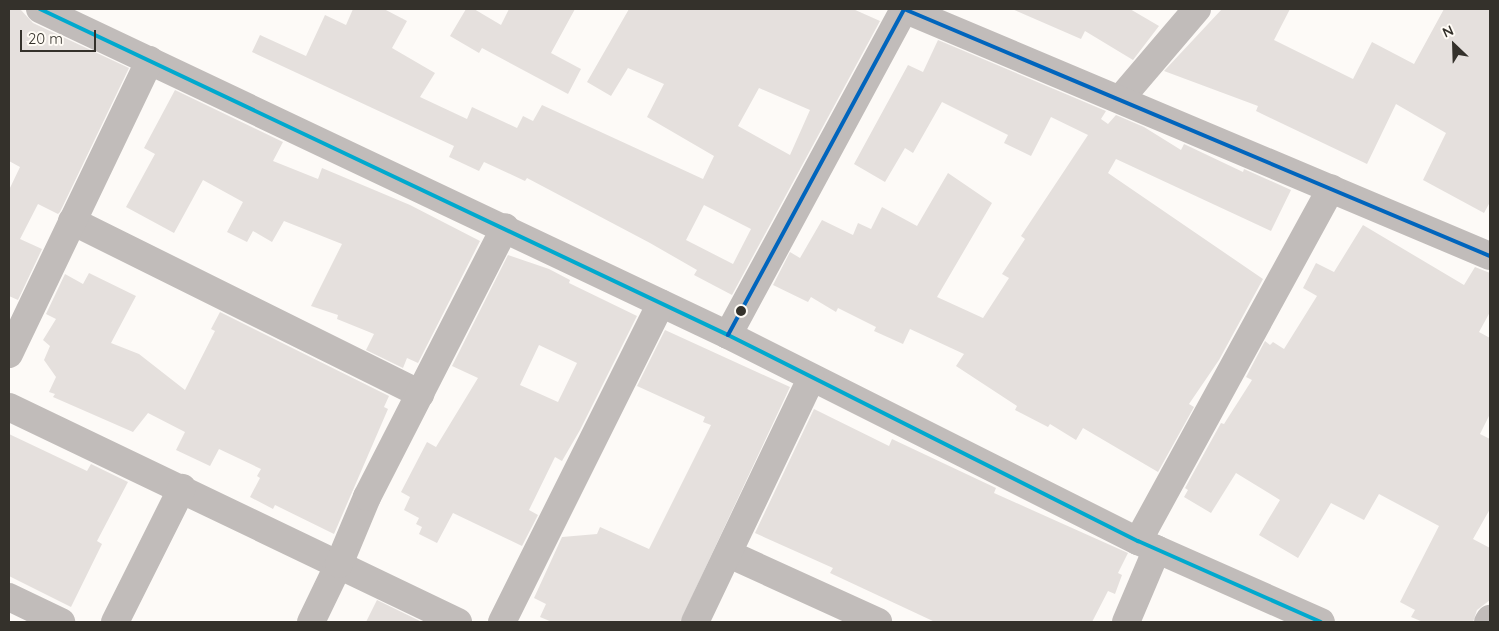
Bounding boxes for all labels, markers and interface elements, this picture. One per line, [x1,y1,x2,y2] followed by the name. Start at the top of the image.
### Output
[22,20,99,52] scale bar
[1429,20,1479,70] north arrow
[1440,21,1456,42] text: N
[28,29,63,48] text: 20 m
[736,306,746,316] unlabelled marker

